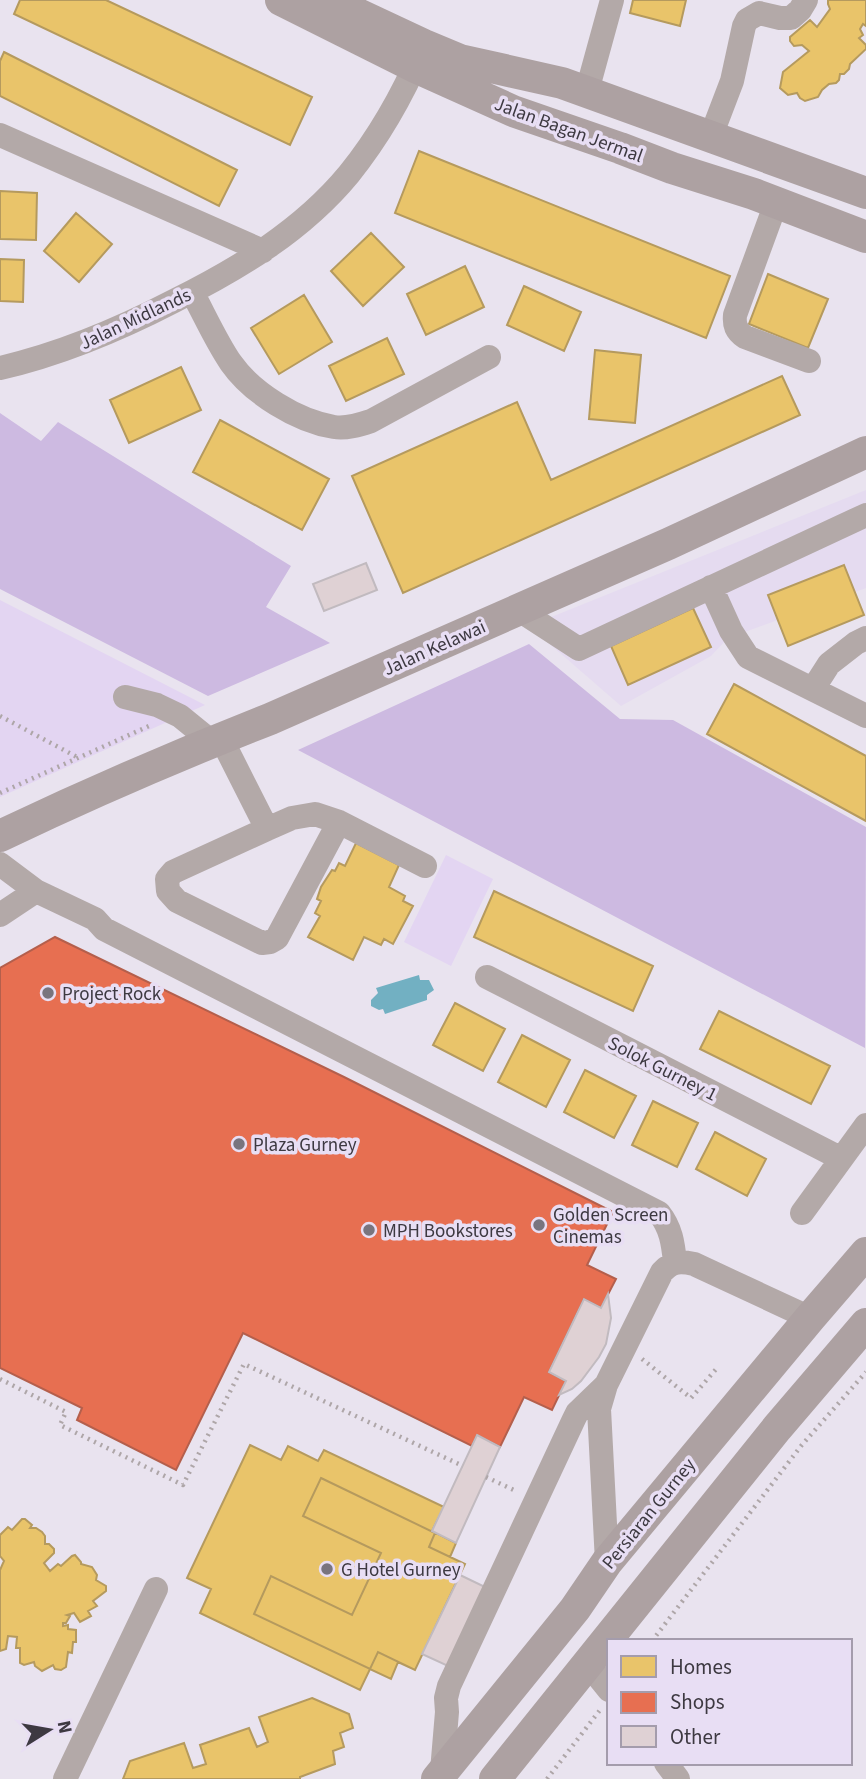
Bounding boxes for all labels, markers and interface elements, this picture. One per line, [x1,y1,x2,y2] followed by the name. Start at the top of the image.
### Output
[490,91,647,170] street label: Jalan Bagan Jermal
[76,282,196,357] street label: Jalan Midlands
[379,614,490,683] street label: Jalan Kelawai
[62,981,162,1008] place label: Project Rock
[40,985,56,1001] marker: Project Rock
[603,1030,722,1108] street label: Solok Gurney 1
[253,1132,357,1159] place label: Plaza Gurney
[231,1136,247,1152] marker: Plaza Gurney
[553,1202,668,1251] place label: Golden Screen Cinemas
[531,1217,547,1233] marker: Golden Screen Cinemas
[383,1218,513,1245] place label: MPH Bookstores
[361,1222,377,1238] marker: MPH Bookstores
[596,1453,702,1575] street label: Persiaran Gurney
[341,1557,461,1584] place label: G Hotel Gurney
[319,1561,335,1577] marker: G Hotel Gurney
[607,1639,852,1765] legend
[670,1652,732,1682] text: Homes
[670,1687,725,1717] text: Shops
[14,1695,84,1765] north arrow
[50,1718,79,1736] text: N
[670,1722,721,1752] text: Other

